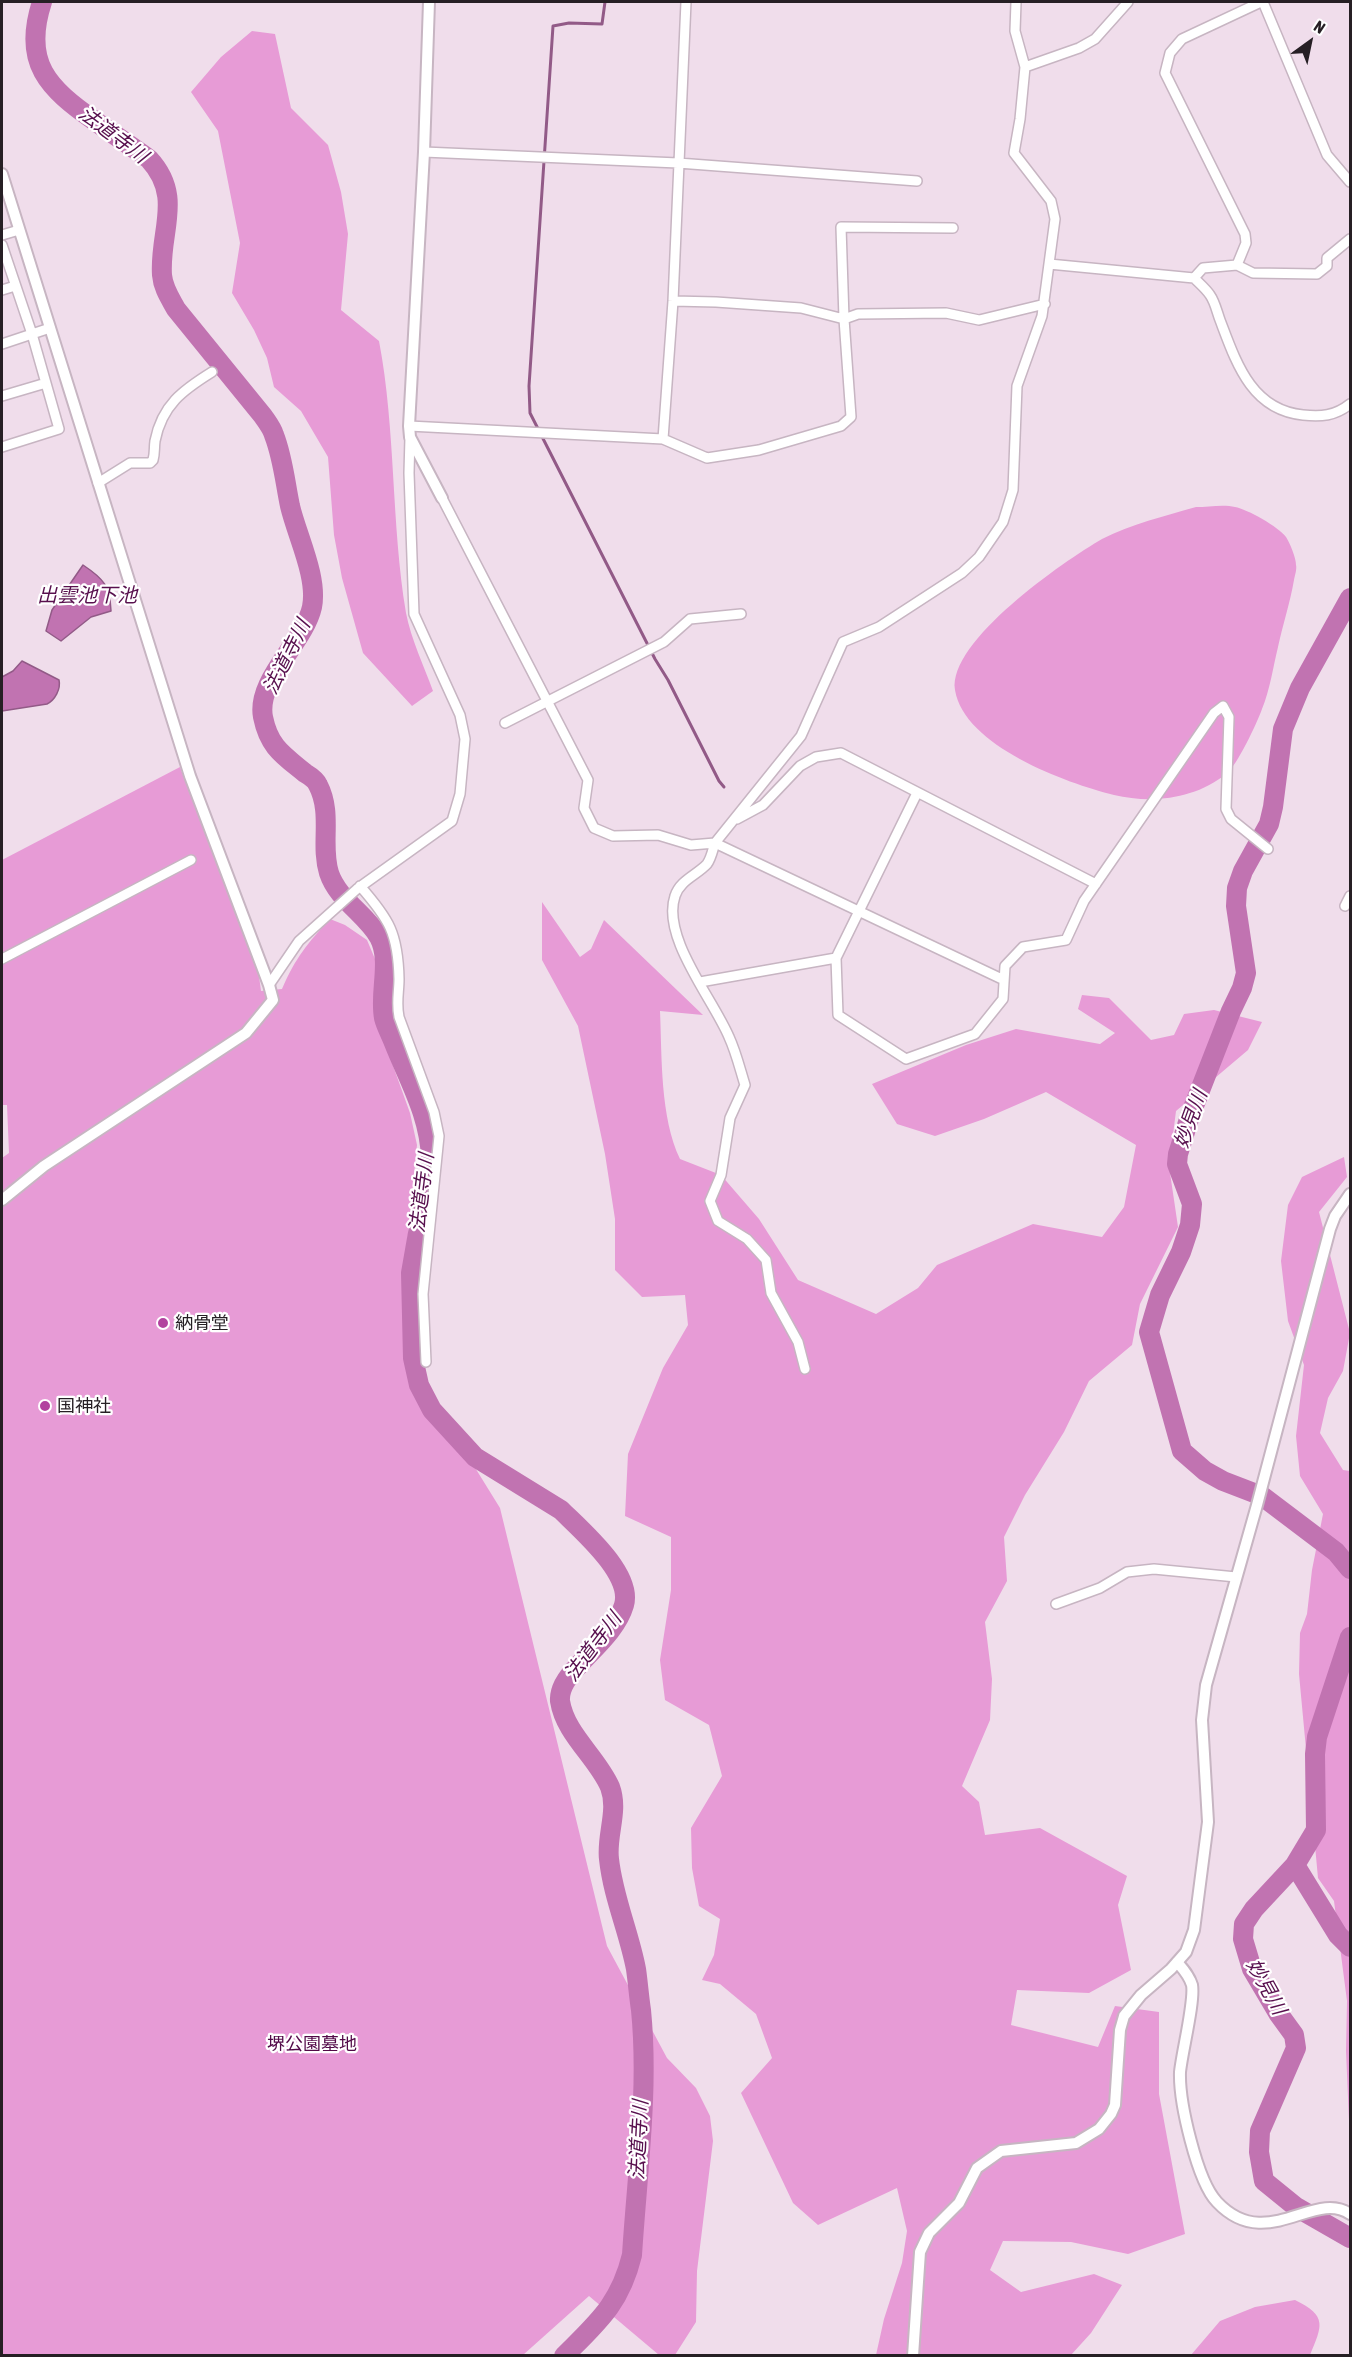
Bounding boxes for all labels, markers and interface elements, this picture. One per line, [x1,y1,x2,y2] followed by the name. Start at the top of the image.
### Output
[1280,12,1340,72] north arrow
[1311,17,1329,37] text: N
[74,101,152,169] water label: 法道寺川
[37,584,137,608] water label: 出雲池下池
[259,616,315,698] water label: 法道寺川
[1169,1087,1213,1151] water label: 妙見川
[405,1152,439,1234] water label: 法道寺川
[175,1312,229,1334] place label: 納骨堂
[156,1316,170,1330] marker: 納骨堂
[57,1395,111,1417] place label: 国神社
[38,1399,52,1413] marker: 国神社
[559,1608,627,1686] water label: 法道寺川
[1241,1955,1291,2019] water label: 妙見川
[267,2033,357,2055] park label: 堺公園墓地
[625,2099,653,2181] water label: 法道寺川

